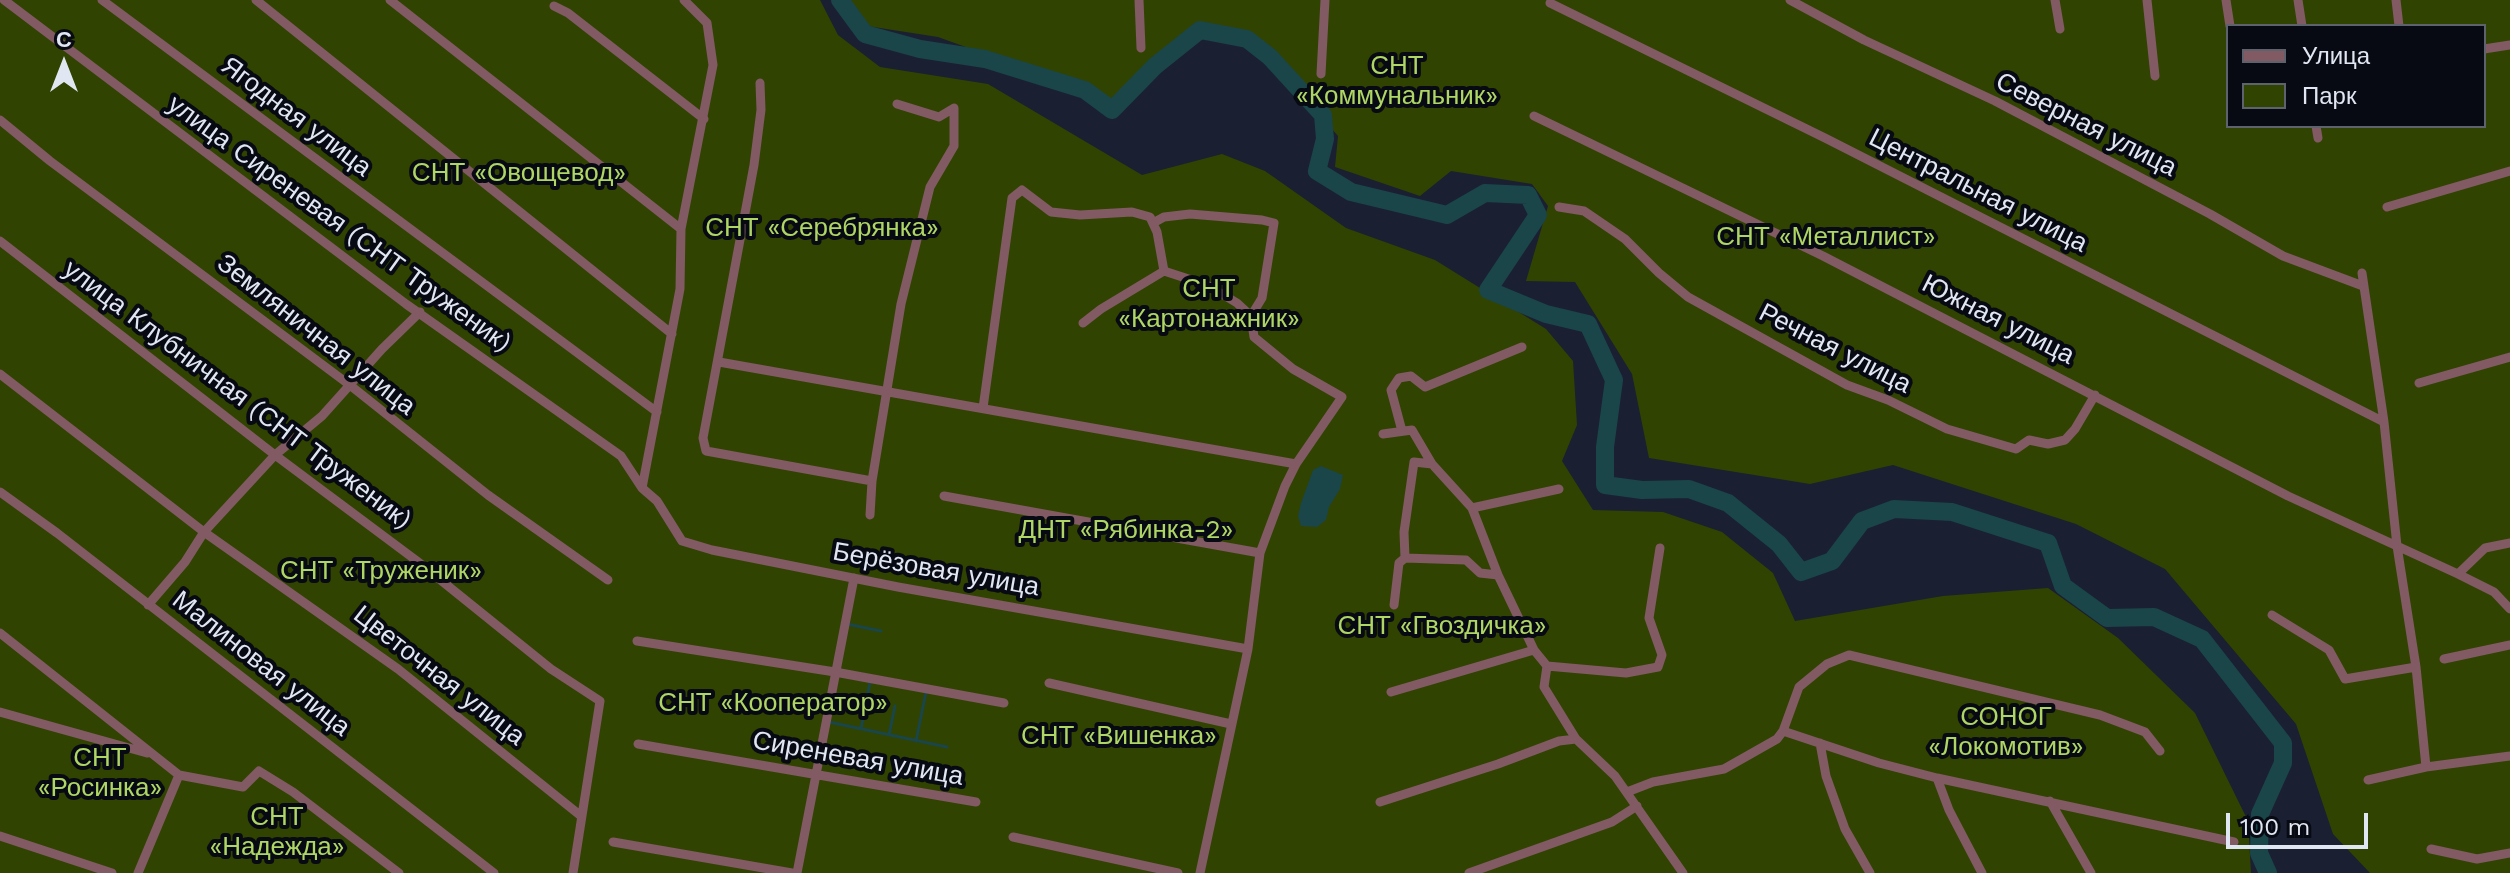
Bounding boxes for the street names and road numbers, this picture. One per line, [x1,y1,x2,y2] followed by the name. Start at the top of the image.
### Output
[215,50,377,184] street label: Ягодная улица
[1990,66,2182,184] street label: Северная улица
[161,89,517,359] street label: улица Сиреневая (СНТ Труженик)
[1864,122,2092,260] street label: Центральная улица
[211,248,421,422] street label: Земляничная улица
[57,254,417,536] street label: улица Клубничная (СНТ Труженик)
[1917,268,2079,372] street label: Южная улица
[1754,297,1916,401] street label: Речная улица
[830,536,1042,604] street label: Берёзовая улица
[166,585,356,743] street label: Малиновая улица
[347,599,531,753] street label: Цветочная улица
[750,725,966,793] street label: Сиреневая улица

